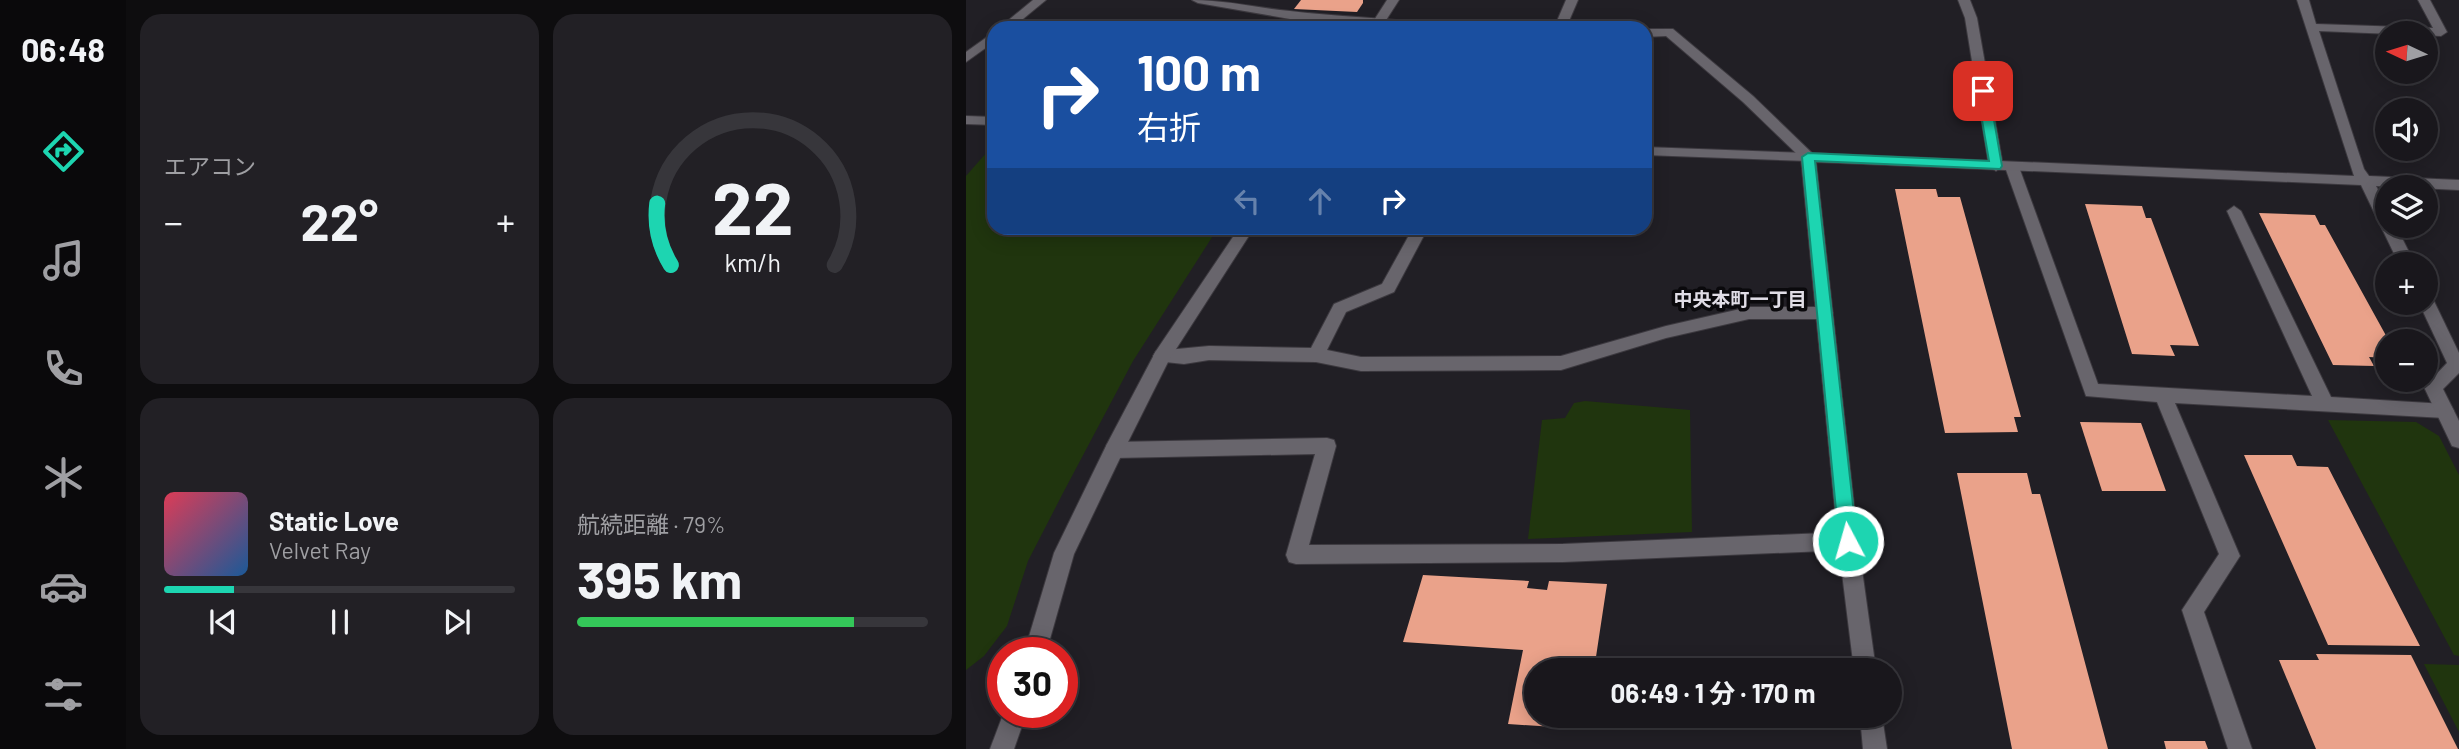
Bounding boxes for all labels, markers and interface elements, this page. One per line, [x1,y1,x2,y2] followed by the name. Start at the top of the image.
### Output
[2375,21,2438,84] north arrow
[2375,21,2438,392] map controls
[21,30,105,68] text: 06:48
[1137,42,1261,101] text: 100 m
[1022,49,1113,140] icon: right
[1953,61,2013,121] pin
[1964,72,2002,110] icon: arrive
[2375,98,2438,161] button: sound
[1137,107,1201,145] text: 右折
[39,127,88,176] icon: directions
[164,152,256,180] text: エアコン
[712,162,793,250] text: 22
[2375,175,2438,238] button: layers
[1228,182,1266,220] icon: left
[1301,182,1339,220] icon: ahead
[1374,182,1412,220] icon: right
[301,189,378,251] text: 22°
[164,198,183,244] text: −
[496,198,515,244] text: +
[39,236,88,285] icon: music
[724,247,781,277] text: km/h
[2375,252,2438,315] button: +
[1673,287,1807,310] district label: 中央本町一丁目
[2375,329,2438,392] button: −
[39,344,88,393] icon: phone
[39,453,88,502] icon: climate
[1811,504,1885,578] position arrow
[269,505,399,536] text: Static Love
[577,510,725,538] text: 航続距離 · 79%
[269,536,371,564] text: Velvet Ray
[577,547,742,609] text: 395 km
[39,562,88,611] icon: car
[204,603,242,641] icon: previous
[321,603,359,641] icon: pause
[438,603,476,641] icon: next
[987,637,1078,728] speed limit sign: 30
[39,670,88,719] icon: filters
[1610,677,1816,708] text: 06:49 · 1 分 · 170 m

